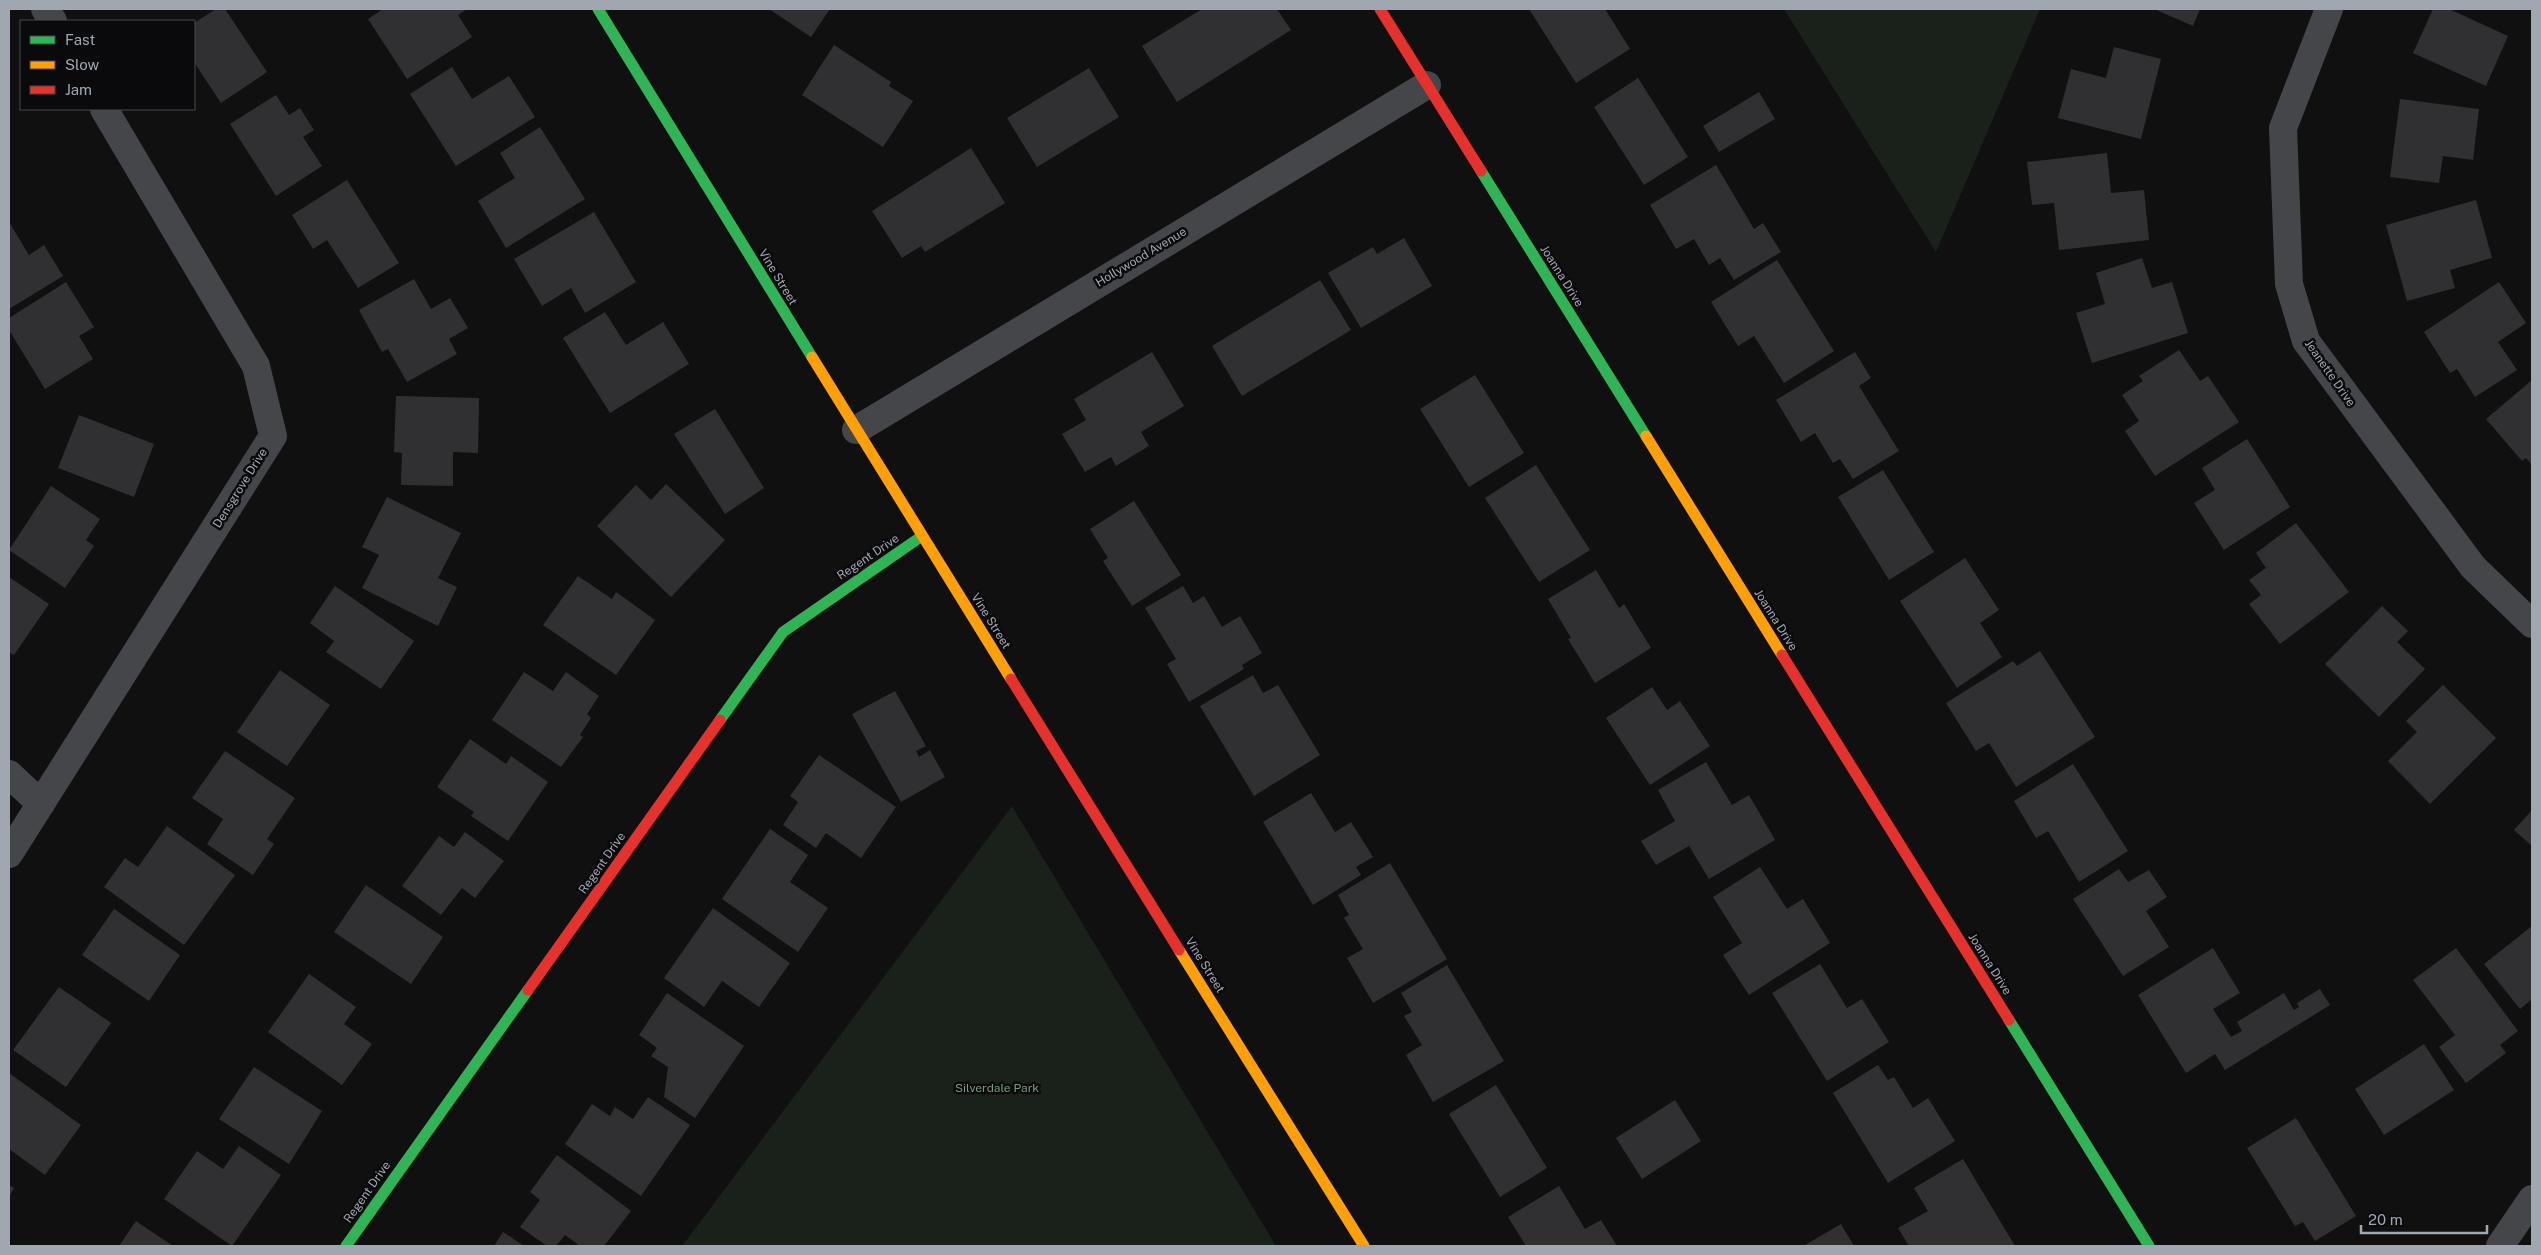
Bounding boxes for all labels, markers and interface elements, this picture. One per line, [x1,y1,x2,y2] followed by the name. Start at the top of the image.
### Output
[20,20,195,110] legend
[65,31,95,48] text: Fast
[65,56,100,73] text: Slow
[65,81,92,98] text: Jam
[1093,224,1189,290] street label: Hollywood Avenue
[1537,243,1587,310] street label: Joanna Drive
[756,247,800,308] street label: Vine Street
[2302,337,2358,409] street label: Jeanette Drive
[210,446,270,530] street label: Densgrove Drive
[834,531,902,583] street label: Regent Drive
[1751,587,1801,654] street label: Joanna Drive
[968,591,1014,652] street label: Vine Street
[576,829,628,896] street label: Regent Drive
[1965,931,2015,998] street label: Joanna Drive
[1182,935,1228,996] street label: Vine Street
[955,1081,1039,1095] park label: Silverdale Park
[341,1158,393,1225] street label: Regent Drive
[2361,1202,2487,1234] scale bar
[2368,1211,2403,1228] text: 20 m

